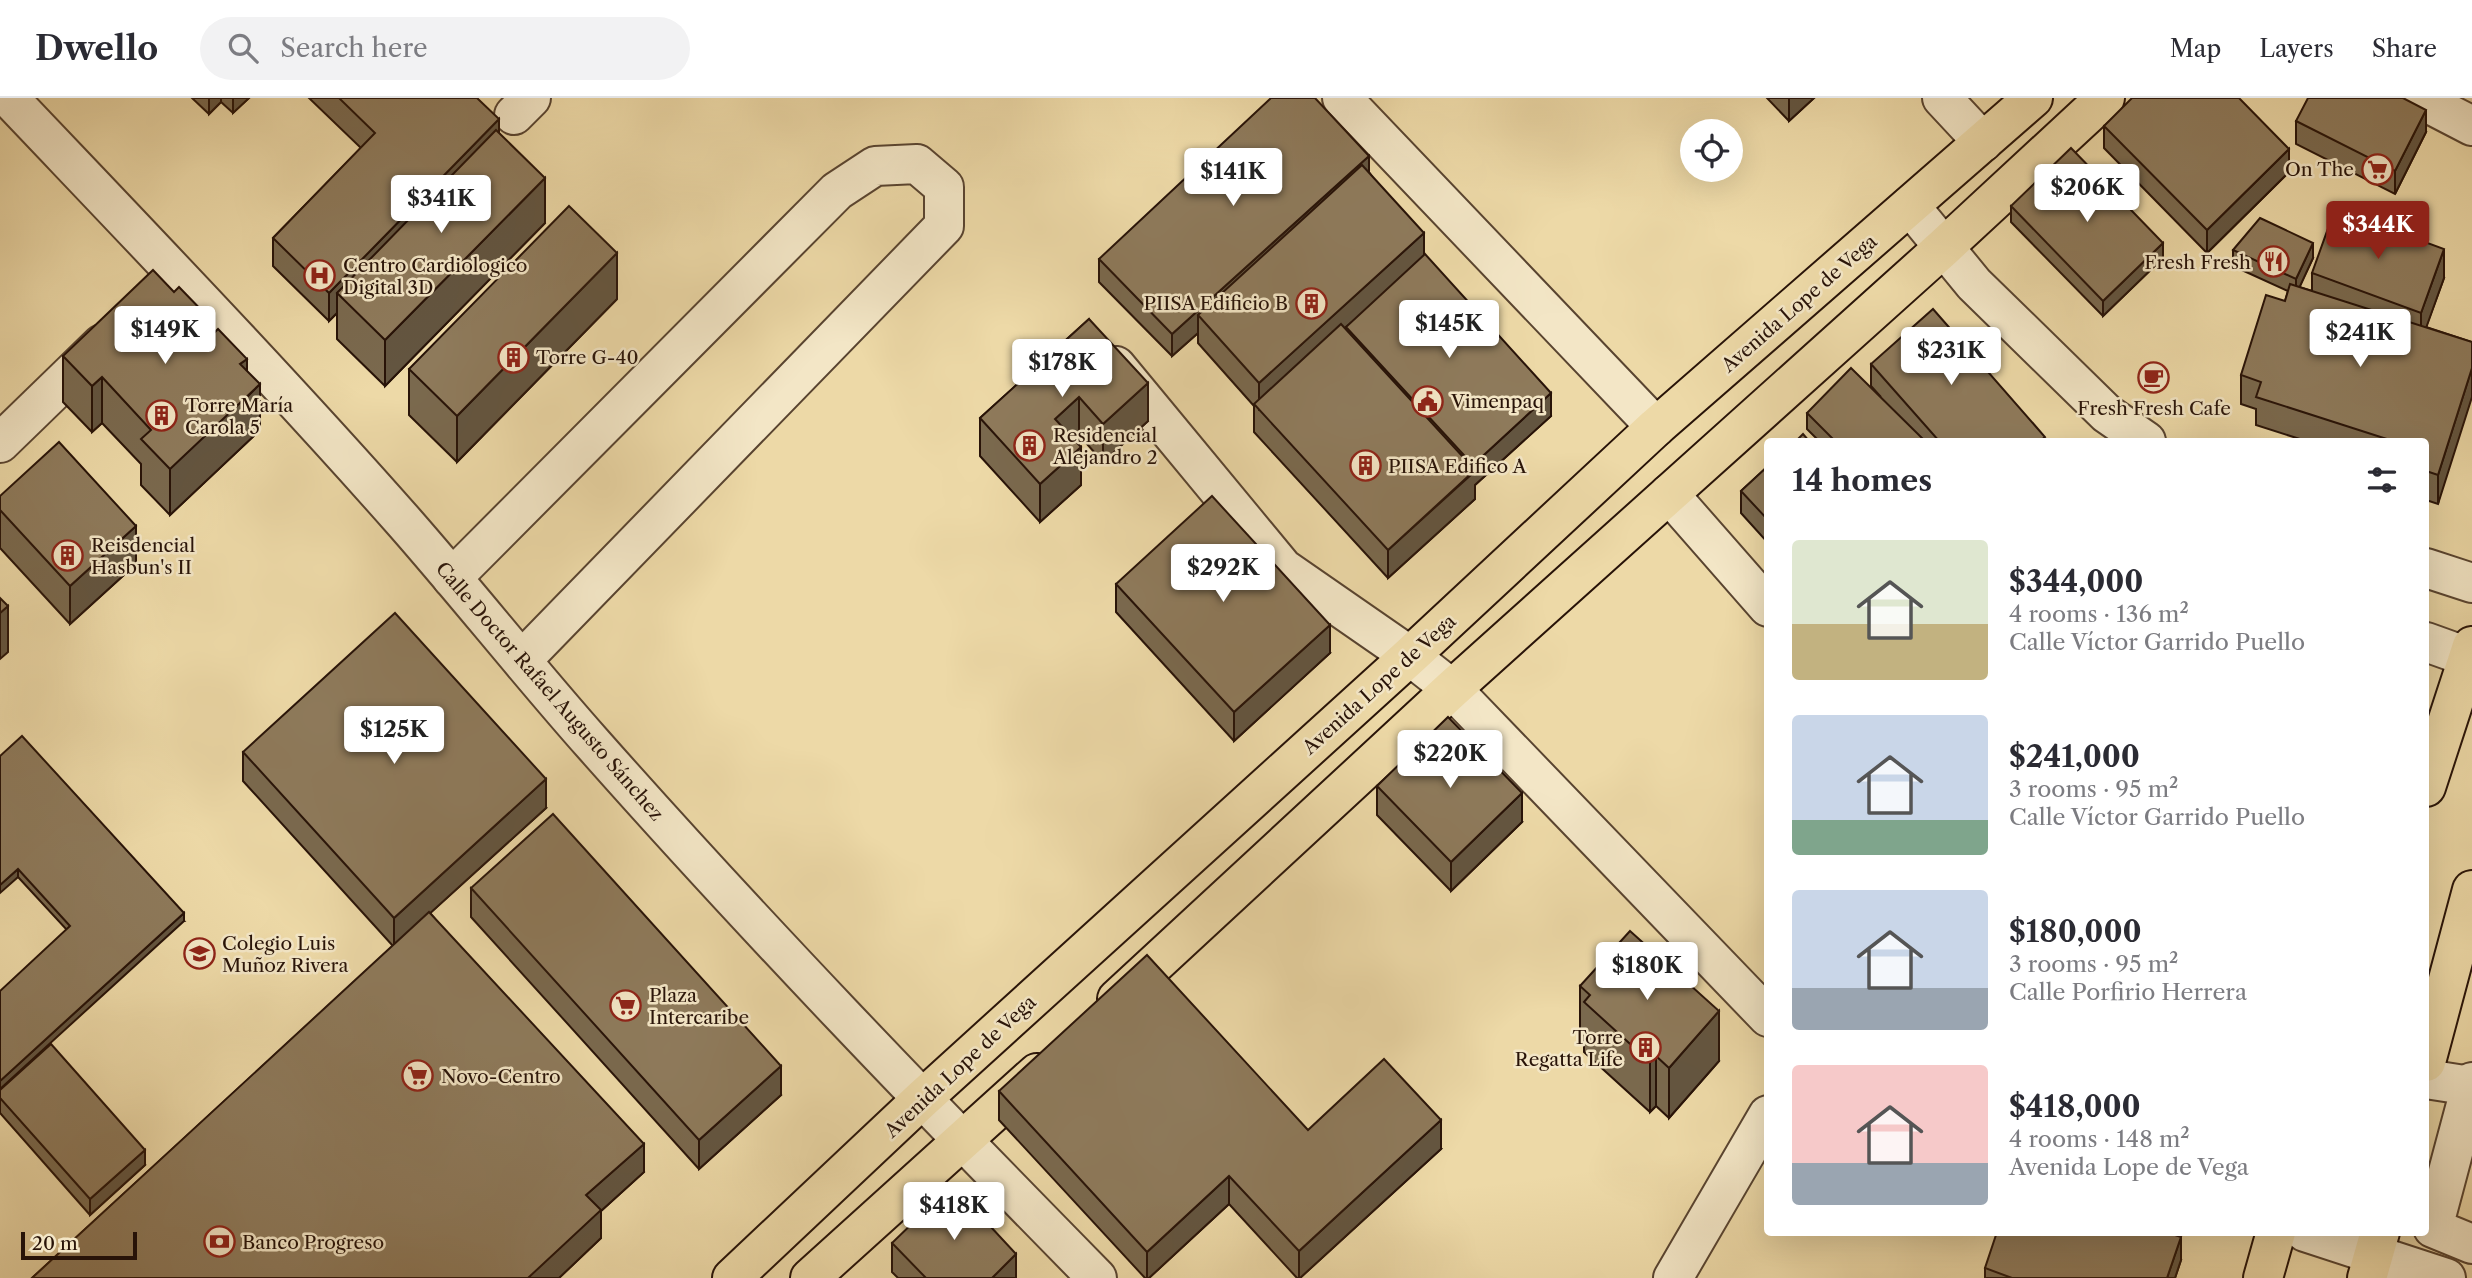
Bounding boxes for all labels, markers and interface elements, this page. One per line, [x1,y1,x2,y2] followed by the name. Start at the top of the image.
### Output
[200,17,690,80] search box
[35,28,158,69] text: Dwello
[224,29,262,67] icon: search
[280,32,428,64] text: Search here
[2170,34,2221,63] text: Map
[2259,34,2334,63] text: Layers
[2372,34,2437,63] text: Share
[1680,119,1743,182] map controls
[1680,119,1743,182] button: locate
[1184,148,1282,208] pin: $141K
[2360,152,2394,186] supermarket icon: On The
[1200,157,1266,185] text: $141K
[2285,158,2354,181] place label: On The
[2038,164,2136,224] pin: $206K
[2050,173,2124,201] text: $206K
[392,176,490,235] pin: $341K
[407,184,475,212] text: $341K
[2329,202,2427,261] pin: $344K
[2342,210,2414,238] text: $344K
[1716,230,1882,378] street label: Avenida Lope de Vega
[2257,245,2291,279] restaurant icon: Fresh Fresh
[2144,251,2251,274] place label: Fresh Fresh
[343,254,528,299] place label: Centro Cardiologico Digital 3D
[303,259,337,293] hospital icon: Centro Cardiologico Digital 3D
[1294,286,1328,320] building icon: PIISA Edificio B
[1144,292,1288,315] place label: PIISA Edificio B
[1400,300,1498,360] pin: $145K
[116,306,214,366] pin: $149K
[1415,309,1483,337] text: $145K
[2311,310,2409,369] pin: $241K
[131,315,199,343] text: $149K
[2326,318,2394,346] text: $241K
[1902,328,2000,387] pin: $231K
[1917,336,1985,364] text: $231K
[496,340,530,374] building icon: Torre G-40
[1013,340,1111,399] pin: $178K
[536,346,639,369] place label: Torre G-40
[1028,348,1096,376] text: $178K
[2137,360,2171,394] cafe icon: Fresh Fresh Cafe
[1411,384,1445,418] public building icon: Vimenpaq
[1450,390,1544,413] place label: Vimenpaq
[185,394,293,439] place label: Torre María Carola 5
[2077,397,2231,420] place label: Fresh Fresh Cafe
[145,399,179,433] building icon: Torre María Carola 5
[1052,424,1158,469] place label: Residencial Alejandro 2
[1013,429,1047,463] building icon: Residencial Alejandro 2
[1348,449,1382,483] building icon: PIISA Edifico A
[1388,455,1528,478] place label: PIISA Edifico A
[2363,461,2401,499] icon: filters
[1792,462,1932,499] text: 14 homes
[91,534,195,579] place label: Reisdencial Hasbun's II
[51,539,85,573] building icon: Reisdencial Hasbun's II
[1174,545,1272,604] pin: $292K
[1187,553,1259,581] text: $292K
[431,557,668,825] street label: Calle Doctor Rafael Augusto Sánchez
[2009,563,2143,600] text: $344,000
[1848,568,1932,652] icon: home
[2009,600,2189,628] text: 4 rooms · 136 m²
[1297,610,1461,760] street label: Avenida Lope de Vega
[2009,628,2305,656] text: Calle Víctor Garrido Puello
[345,706,443,766] pin: $125K
[360,715,428,743] text: $125K
[1401,730,1499,790] pin: $220K
[2009,738,2140,775] text: $241,000
[1413,739,1487,767] text: $220K
[1848,743,1932,827] icon: home
[2009,775,2178,803] text: 3 rooms · 95 m²
[2009,803,2305,831] text: Calle Víctor Garrido Puello
[2009,913,2142,950] text: $180,000
[1848,918,1932,1002] icon: home
[222,932,349,977] place label: Colegio Luis Muñoz Rivera
[182,937,216,971] school or university icon: Colegio Luis Muñoz Rivera
[1598,942,1696,1002] pin: $180K
[2009,950,2178,978] text: 3 rooms · 95 m²
[1612,951,1682,979] text: $180K
[2009,978,2247,1006] text: Calle Porfirio Herrera
[649,984,749,1029] place label: Plaza Intercaribe
[609,989,643,1023] supermarket icon: Plaza Intercaribe
[879,990,1041,1143] street label: Avenida Lope de Vega
[1515,1026,1623,1071] place label: Torre Regatta Life
[1629,1031,1663,1065] building icon: Torre Regatta Life
[401,1059,435,1093] supermarket icon: Novo-Centro
[441,1065,561,1088] place label: Novo-Centro
[2009,1088,2141,1125] text: $418,000
[1848,1093,1932,1177] icon: home
[2009,1125,2190,1153] text: 4 rooms · 148 m²
[2009,1153,2249,1181] text: Avenida Lope de Vega
[905,1182,1003,1242] pin: $418K
[919,1191,989,1219] text: $418K
[202,1225,236,1259] bank icon: Banco Progreso
[21,1229,136,1261] scale bar
[242,1231,384,1254] place label: Banco Progreso
[32,1232,78,1255] text: 20 m

